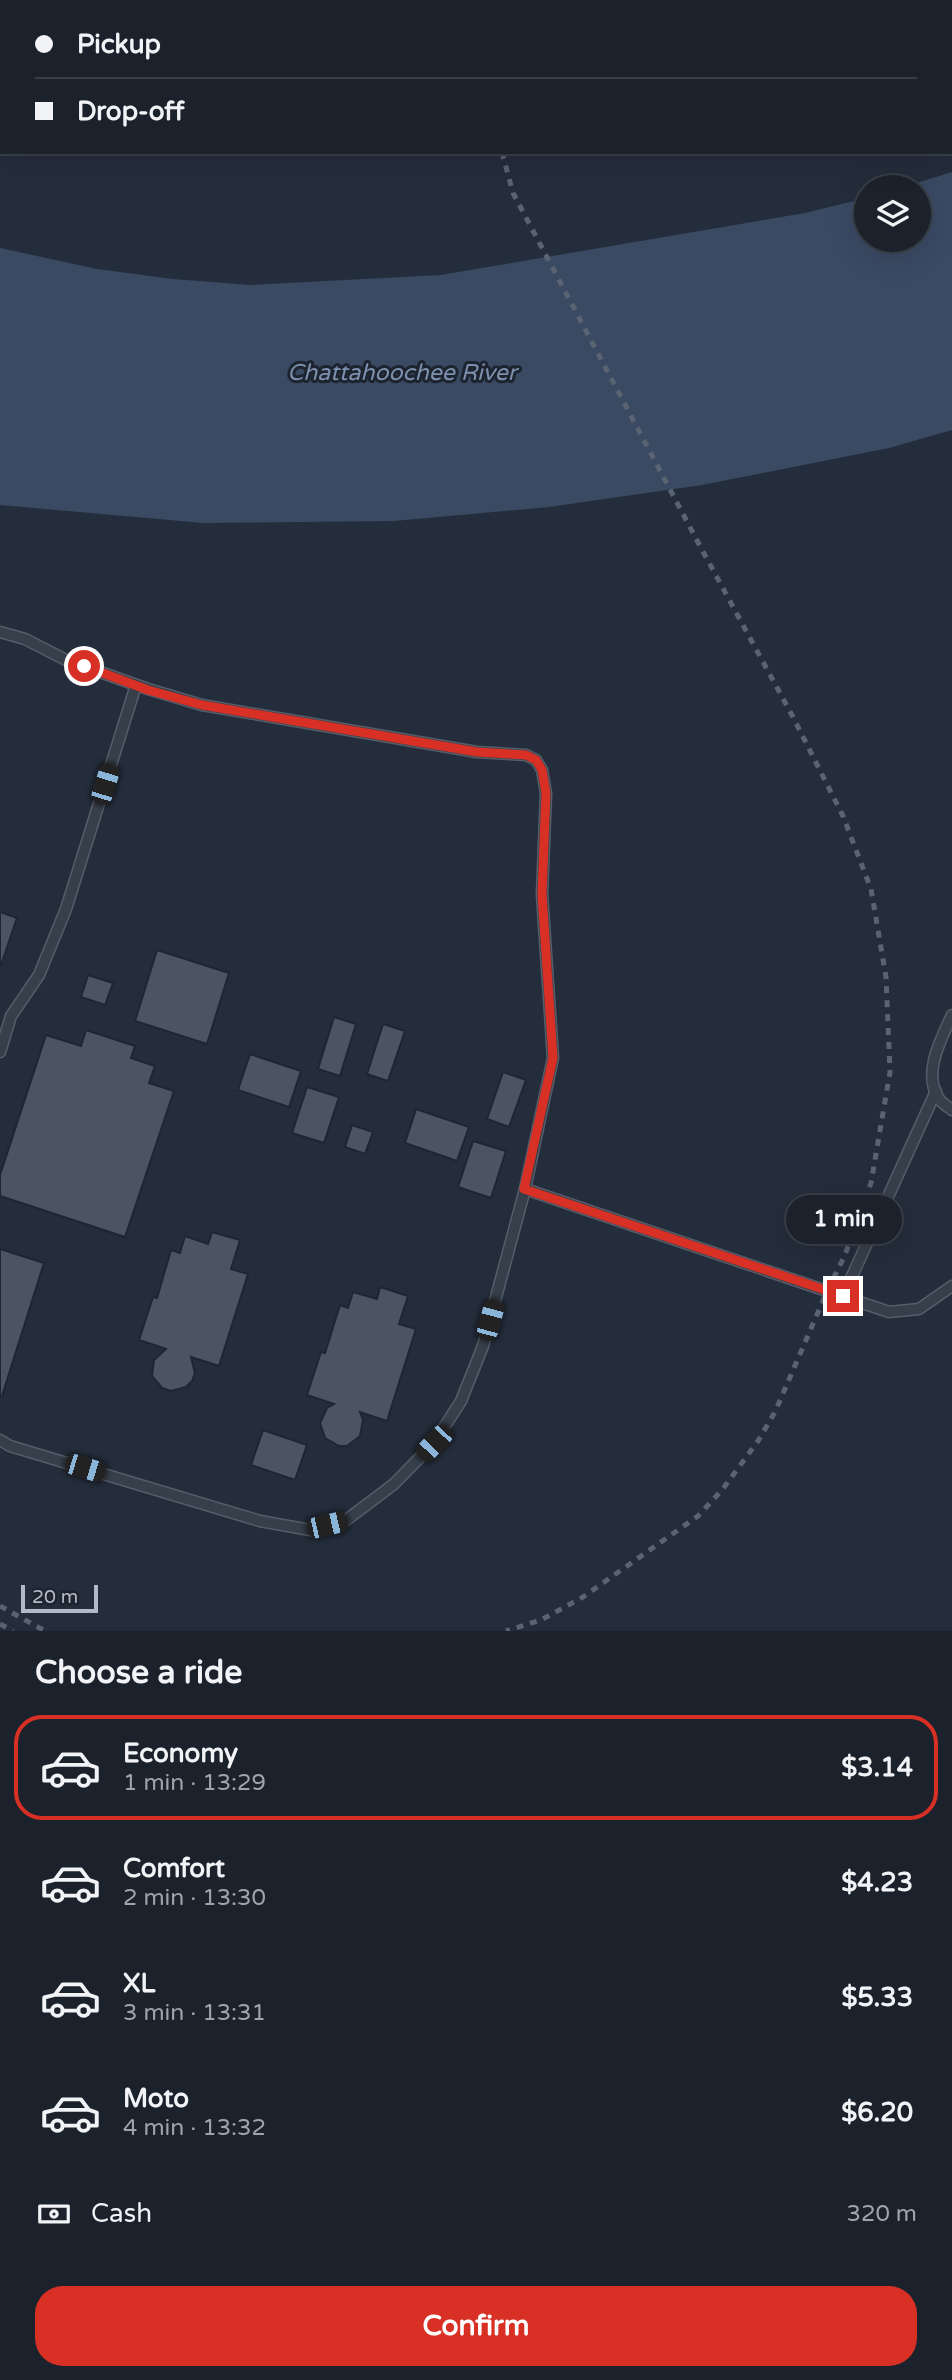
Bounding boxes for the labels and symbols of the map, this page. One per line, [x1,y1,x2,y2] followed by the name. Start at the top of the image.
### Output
[287,359,520,387] water label: Chattahoochee River
[68,650,100,682] route start
[89,761,122,807] car
[785,1194,901,1244] callout: 1 min
[827,1280,859,1312] route end
[475,1297,506,1343] car
[412,1421,457,1465] car
[62,1452,109,1484] car
[305,1510,350,1540] car
[21,1582,98,1614] scale bar

